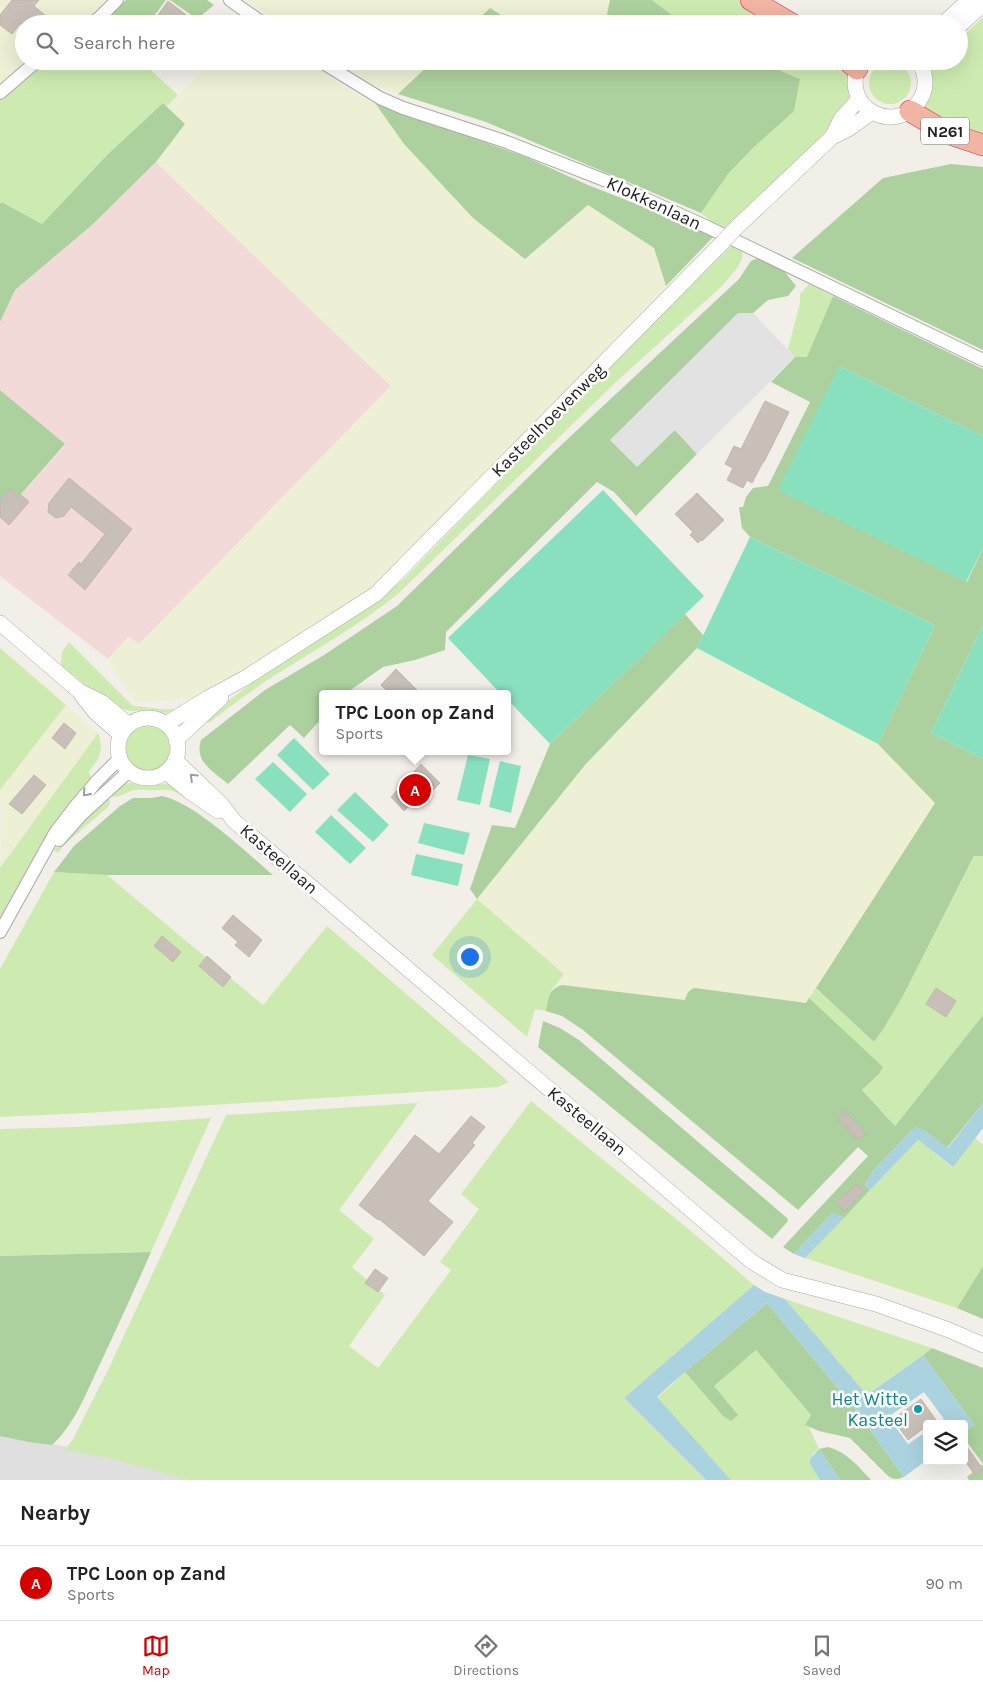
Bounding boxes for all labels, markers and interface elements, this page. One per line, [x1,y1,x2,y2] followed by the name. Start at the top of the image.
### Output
[15,15,968,70] search box
[33,29,61,57] icon: search
[73,32,175,54] text: Search here
[921,118,969,144] road number: N261
[603,171,705,235] street label: Klokkenlaan
[486,358,610,482] street label: Kasteelhoevenweg
[319,690,511,755] popup
[335,702,495,724] text: TPC Loon op Zand
[335,724,383,743] text: Sports
[399,771,431,809] pin: A
[190,774,199,783] one-way arrow
[83,788,92,797] one-way arrow
[235,819,323,899] street label: Kasteellaan
[457,944,483,970] your location
[543,1082,631,1160] street label: Kasteellaan
[831,1388,908,1431] place label: Het Witte Kasteel
[912,1403,924,1415] marker: Het Witte Kasteel
[923,1420,968,1465] map controls
[923,1420,968,1465] button: layers
[20,1501,90,1525] text: Nearby
[67,1563,226,1585] text: TPC Loon op Zand
[31,1574,41,1593] text: A
[925,1574,963,1593] text: 90 m
[67,1585,115,1604] text: Sports
[142,1632,170,1679] tab: Map
[453,1632,519,1679] tab: Directions
[803,1632,841,1679] tab: Saved

